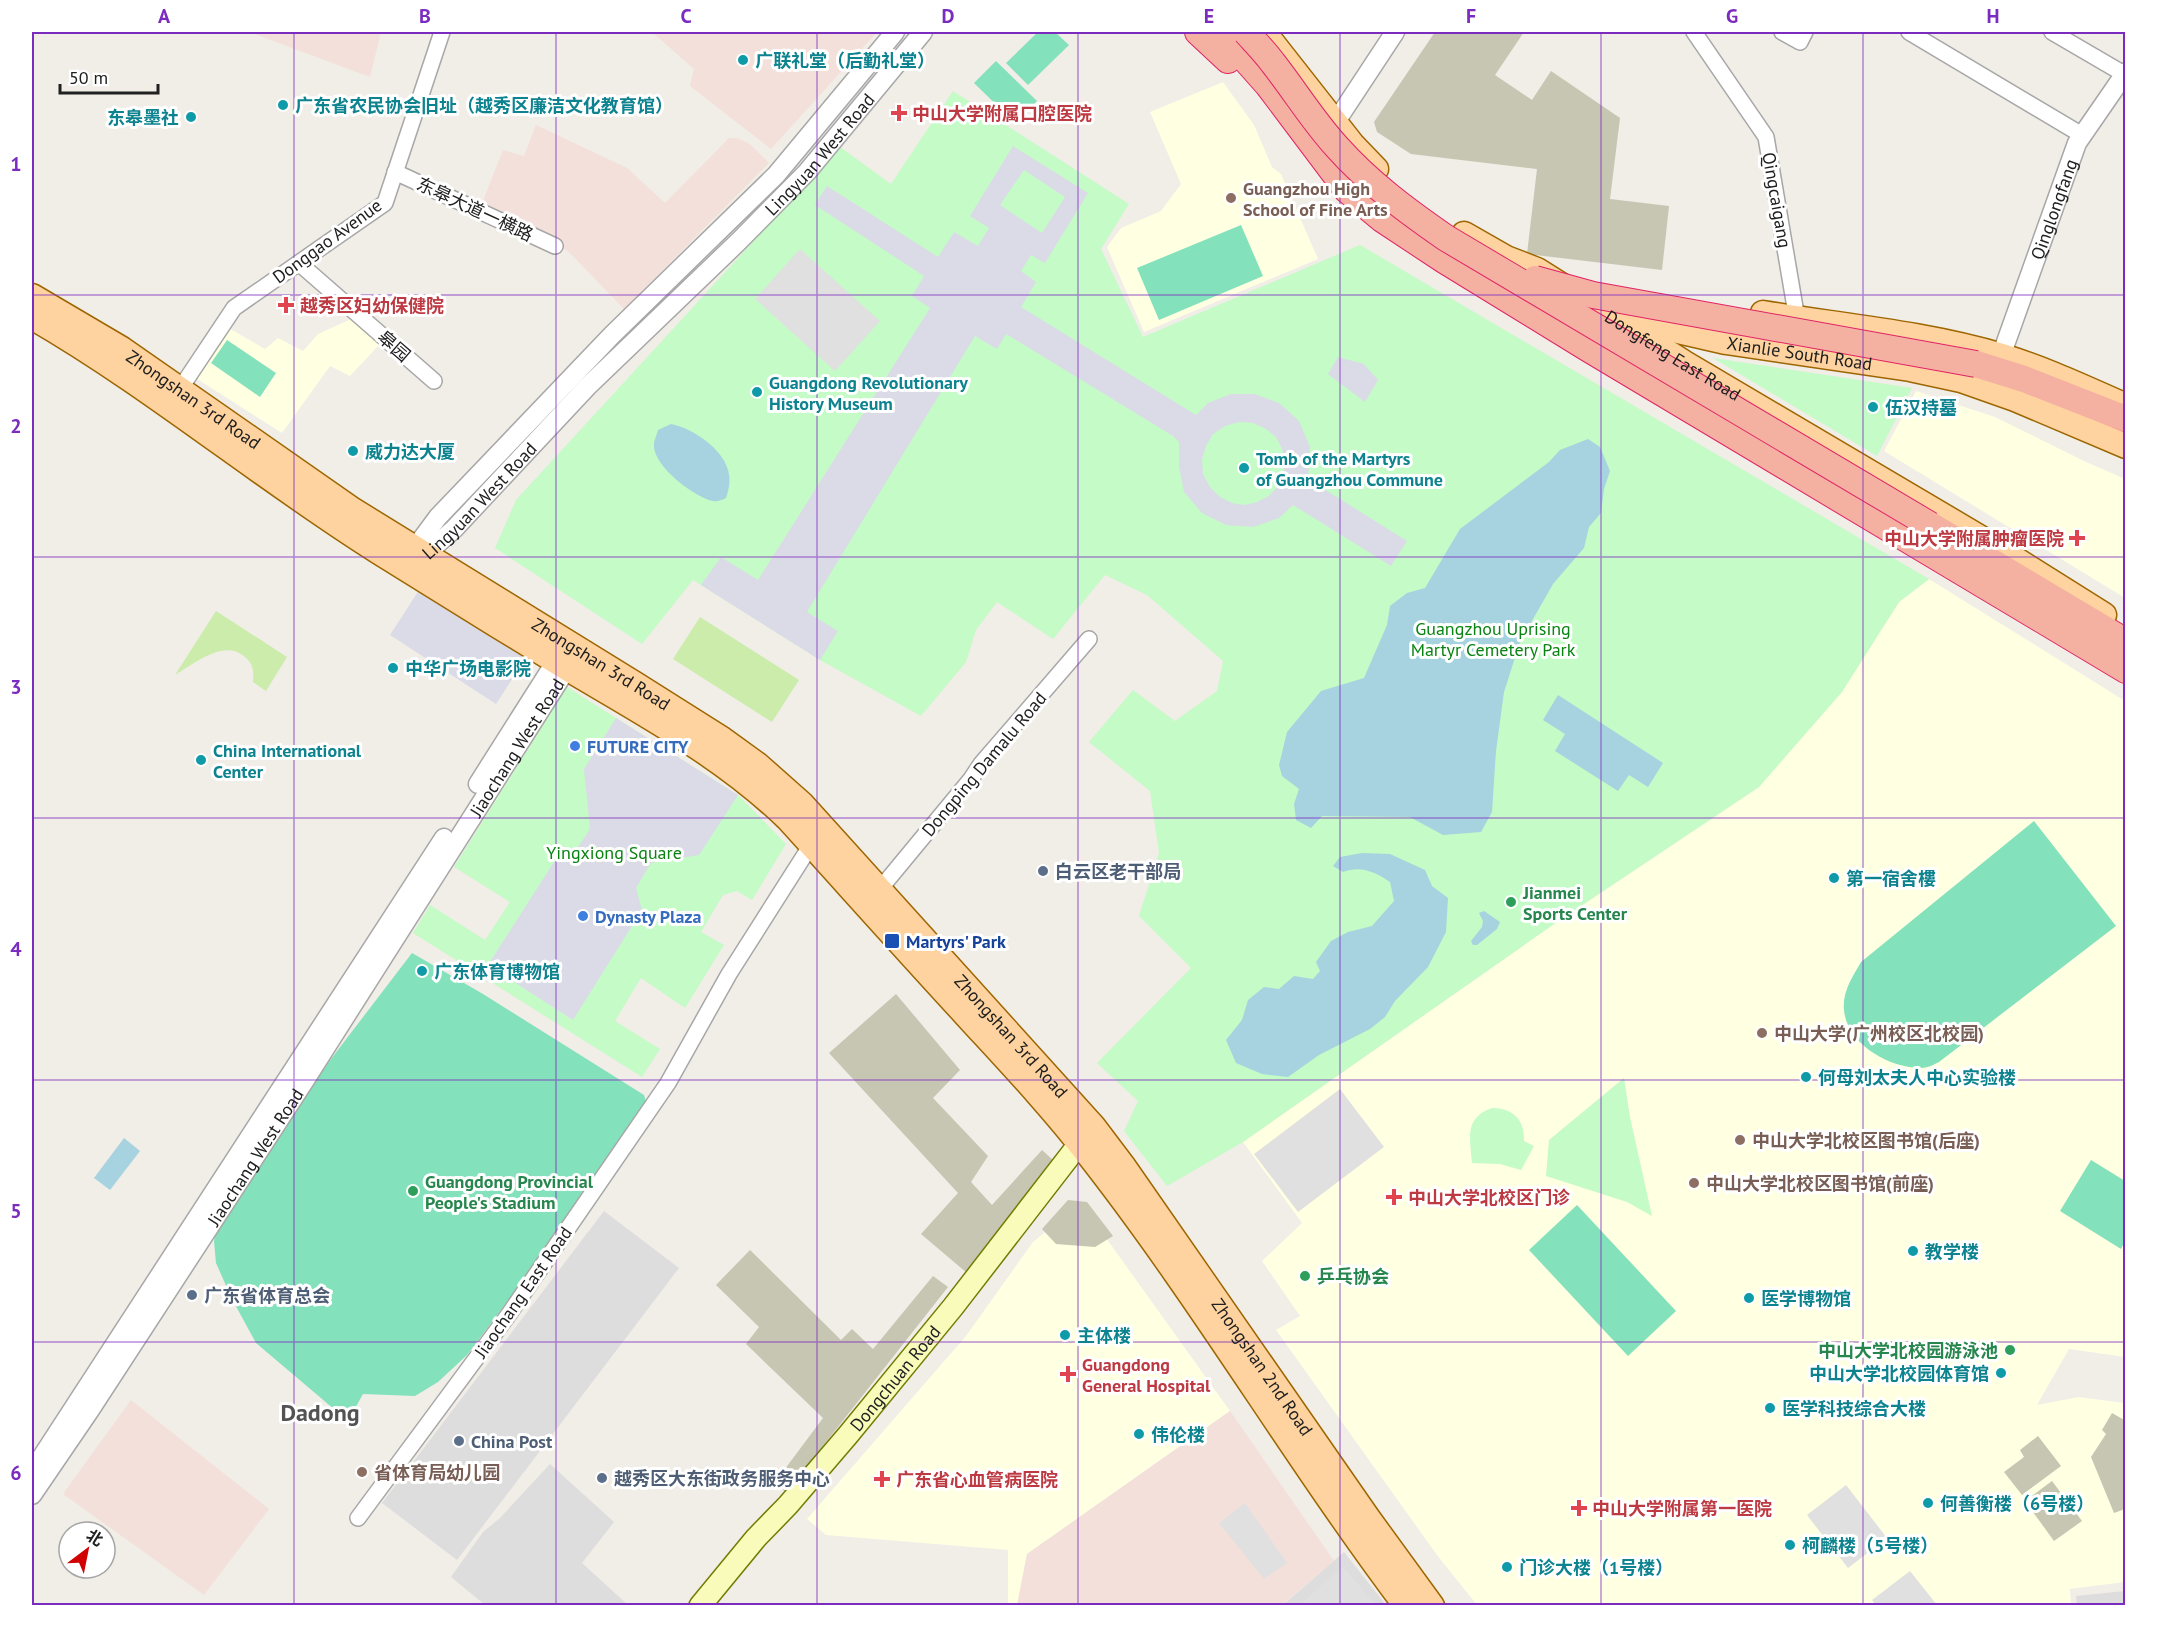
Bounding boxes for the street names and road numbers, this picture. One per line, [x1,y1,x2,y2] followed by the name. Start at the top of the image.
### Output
[760,88,879,220] street label: Lingyuan West Road
[1757,150,1797,250] street label: Qingcaigang
[2025,156,2082,263] street label: Qinglongfang
[413,172,537,246] street label: 东皋大道一横路
[268,194,386,288] street label: Donggao Avenue
[1601,304,1745,405] street label: Dongfeng East Road
[373,326,415,366] street label: 皋园
[1725,331,1874,375] street label: Xianlie South Road
[122,344,265,454] street label: Zhongshan 3rd Road
[417,437,541,564] street label: Lingyuan West Road
[528,612,675,715] street label: Zhongshan 3rd Road
[464,674,569,822] street label: Jiaochang West Road
[917,687,1051,841] street label: Dongping Damalu Road
[950,969,1073,1102] street label: Zhongshan 3rd Road
[201,1084,308,1231] street label: Jiaochang West Road
[469,1222,577,1363] street label: Jiaochang East Road
[1207,1293,1318,1440] street label: Zhongshan 2nd Road
[845,1320,945,1436] street label: Dongchuan Road

